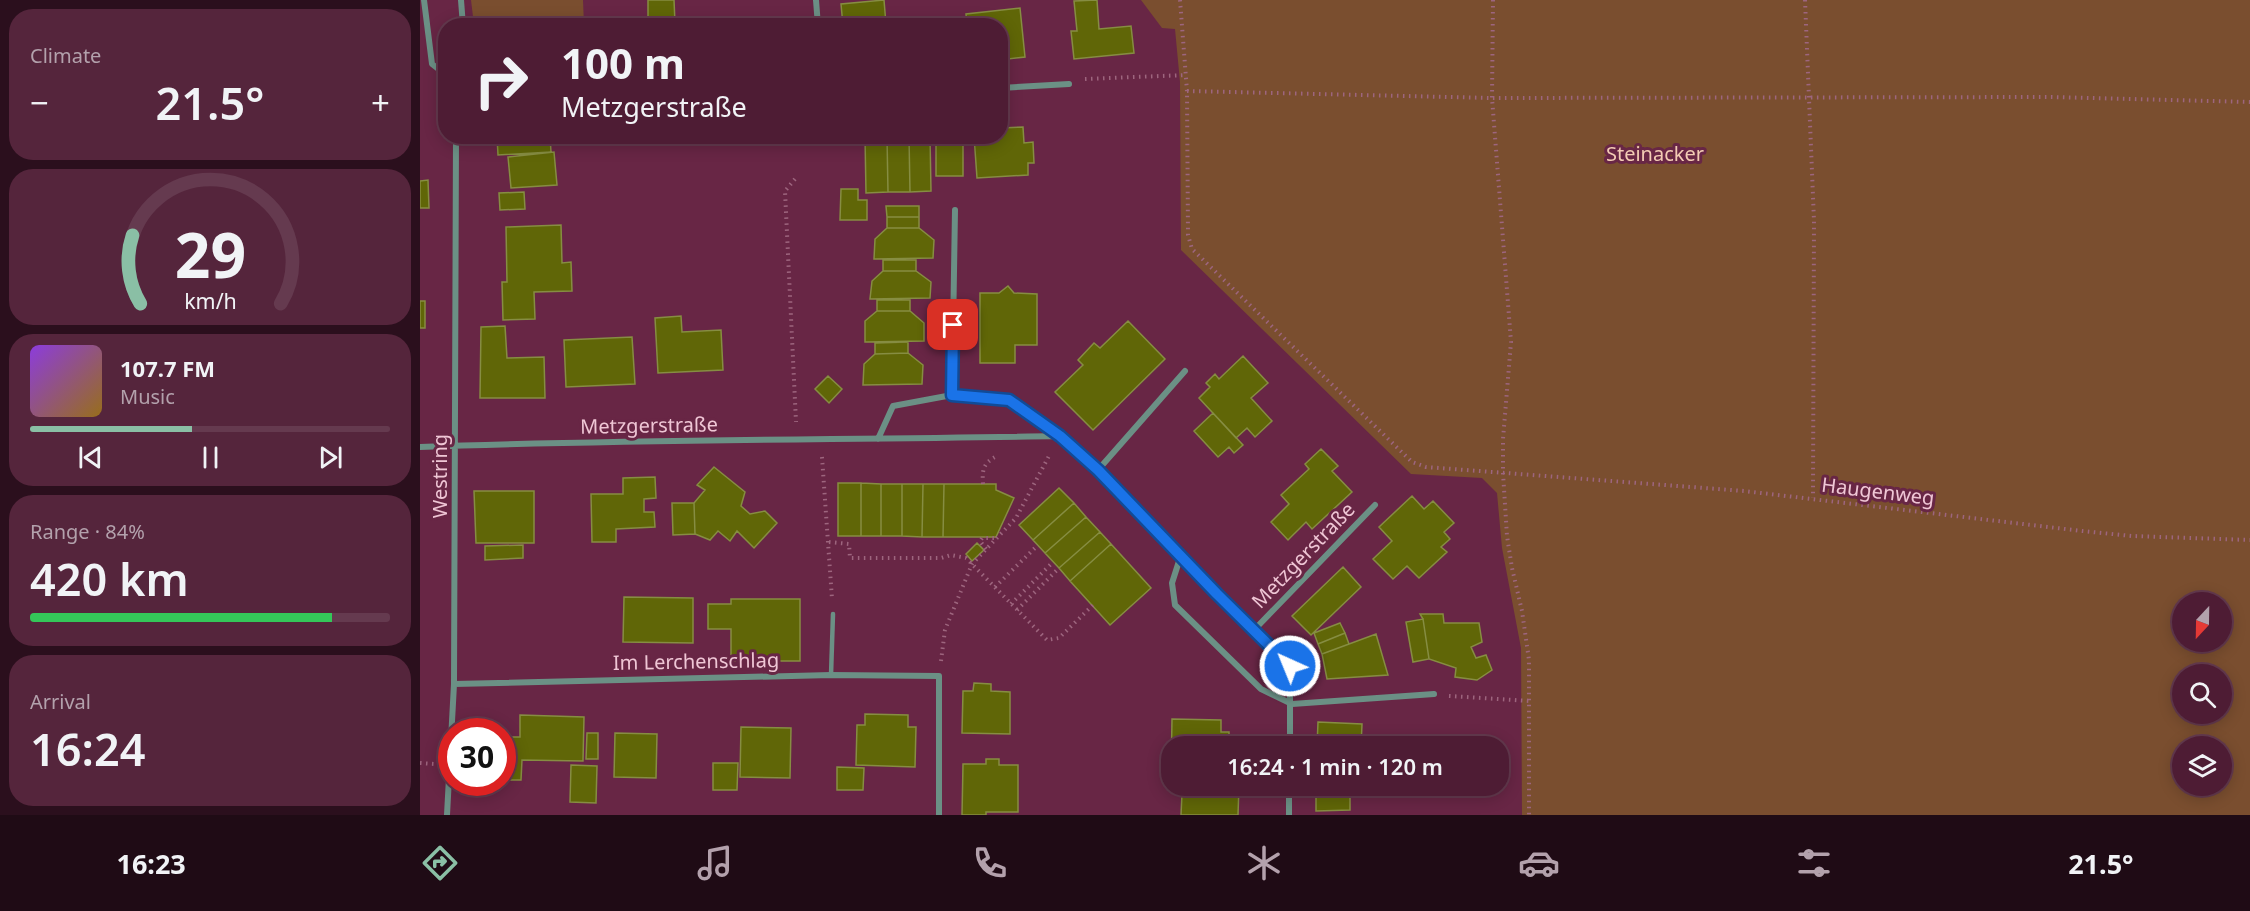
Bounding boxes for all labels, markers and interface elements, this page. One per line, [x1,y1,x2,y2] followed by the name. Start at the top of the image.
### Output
[561,34,685,91] text: 100 m
[30,42,101,69] text: Climate
[462,42,540,120] icon: right
[156,72,264,133] text: 21.5°
[30,80,49,125] text: −
[371,80,390,125] text: +
[561,88,747,125] text: Metzgerstraße
[1606,140,1704,167] park label: Steinacker
[174,211,246,296] text: 29
[184,287,236,316] text: km/h
[927,299,978,350] pin
[936,308,969,341] icon: arrive
[120,353,215,383] text: 107.7 FM
[120,383,175,410] text: Music
[580,410,718,440] street label: Metzgerstraße
[426,434,453,518] street label: Westring
[74,441,107,474] icon: previous
[194,441,227,474] icon: pause
[314,441,347,474] icon: next
[1820,471,1936,511] street label: Haugenweg
[1245,496,1361,614] street label: Metzgerstraße
[30,518,145,545] text: Range · 84%
[30,548,189,609] text: 420 km
[2172,592,2232,652] north arrow
[2172,592,2232,796] map controls
[1258,634,1322,698] position arrow
[613,646,779,676] street label: Im Lerchenschlag
[2172,664,2232,724] button: search
[30,688,91,715] text: Arrival
[30,718,145,779] text: 16:24
[438,718,516,796] speed limit sign: 30
[2172,736,2232,796] button: layers
[1227,751,1443,781] text: 16:24 · 1 min · 120 m
[419,842,461,884] icon: directions
[694,842,736,884] icon: music
[969,842,1011,884] icon: phone
[1243,842,1285,884] icon: climate
[1518,842,1560,884] icon: car
[1793,842,1835,884] icon: filters
[116,845,186,882] text: 16:23
[2068,845,2134,882] text: 21.5°

